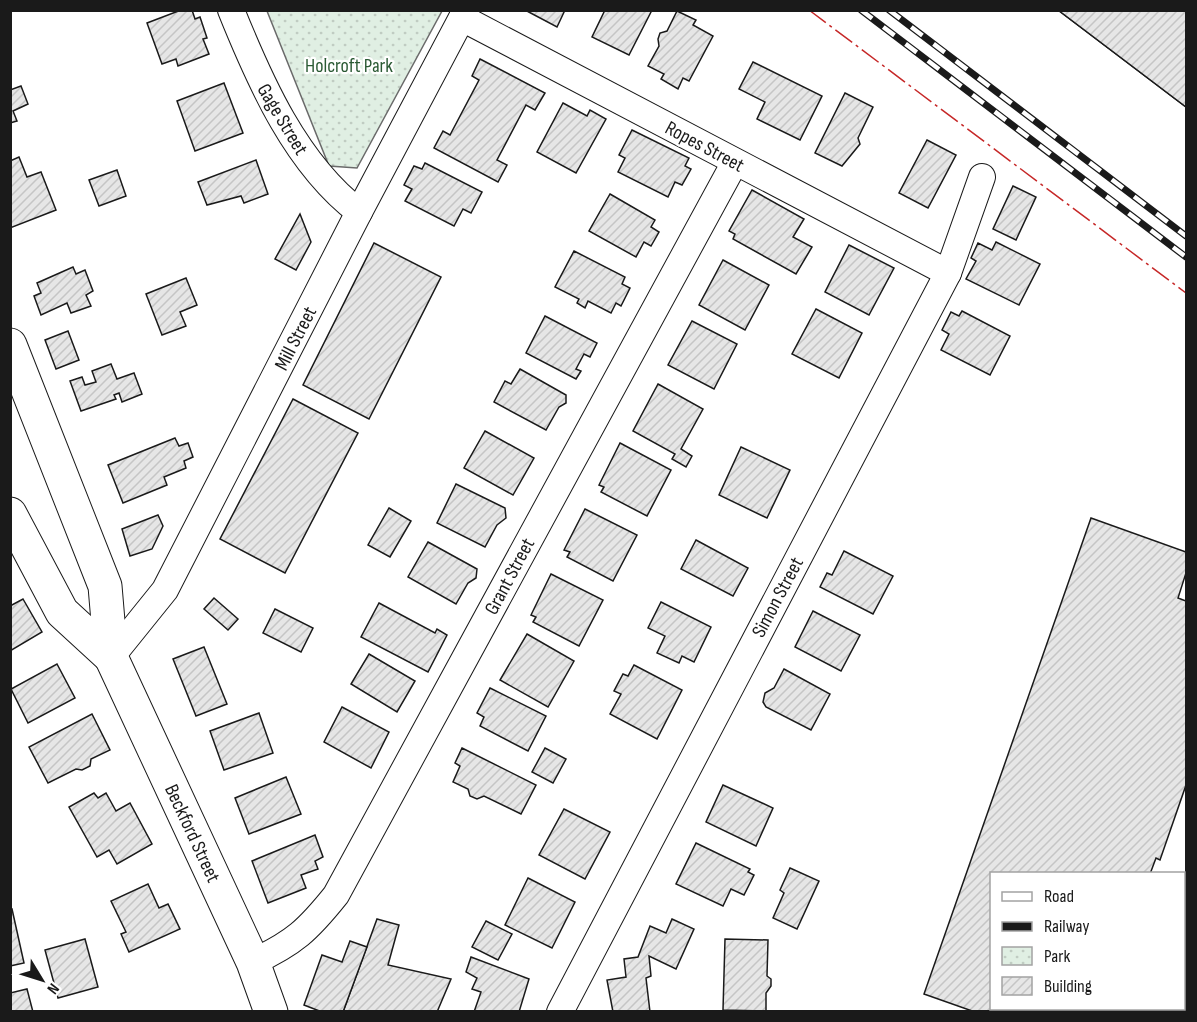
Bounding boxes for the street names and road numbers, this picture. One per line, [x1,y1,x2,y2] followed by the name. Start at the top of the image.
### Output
[252,80,313,160] street label: Gage Street
[661,116,748,178] street label: Ropes Street
[270,303,322,374] street label: Mill Street
[480,534,540,619] street label: Grant Street
[747,553,809,642] street label: Simon Street
[159,781,225,886] street label: Beckford Street

